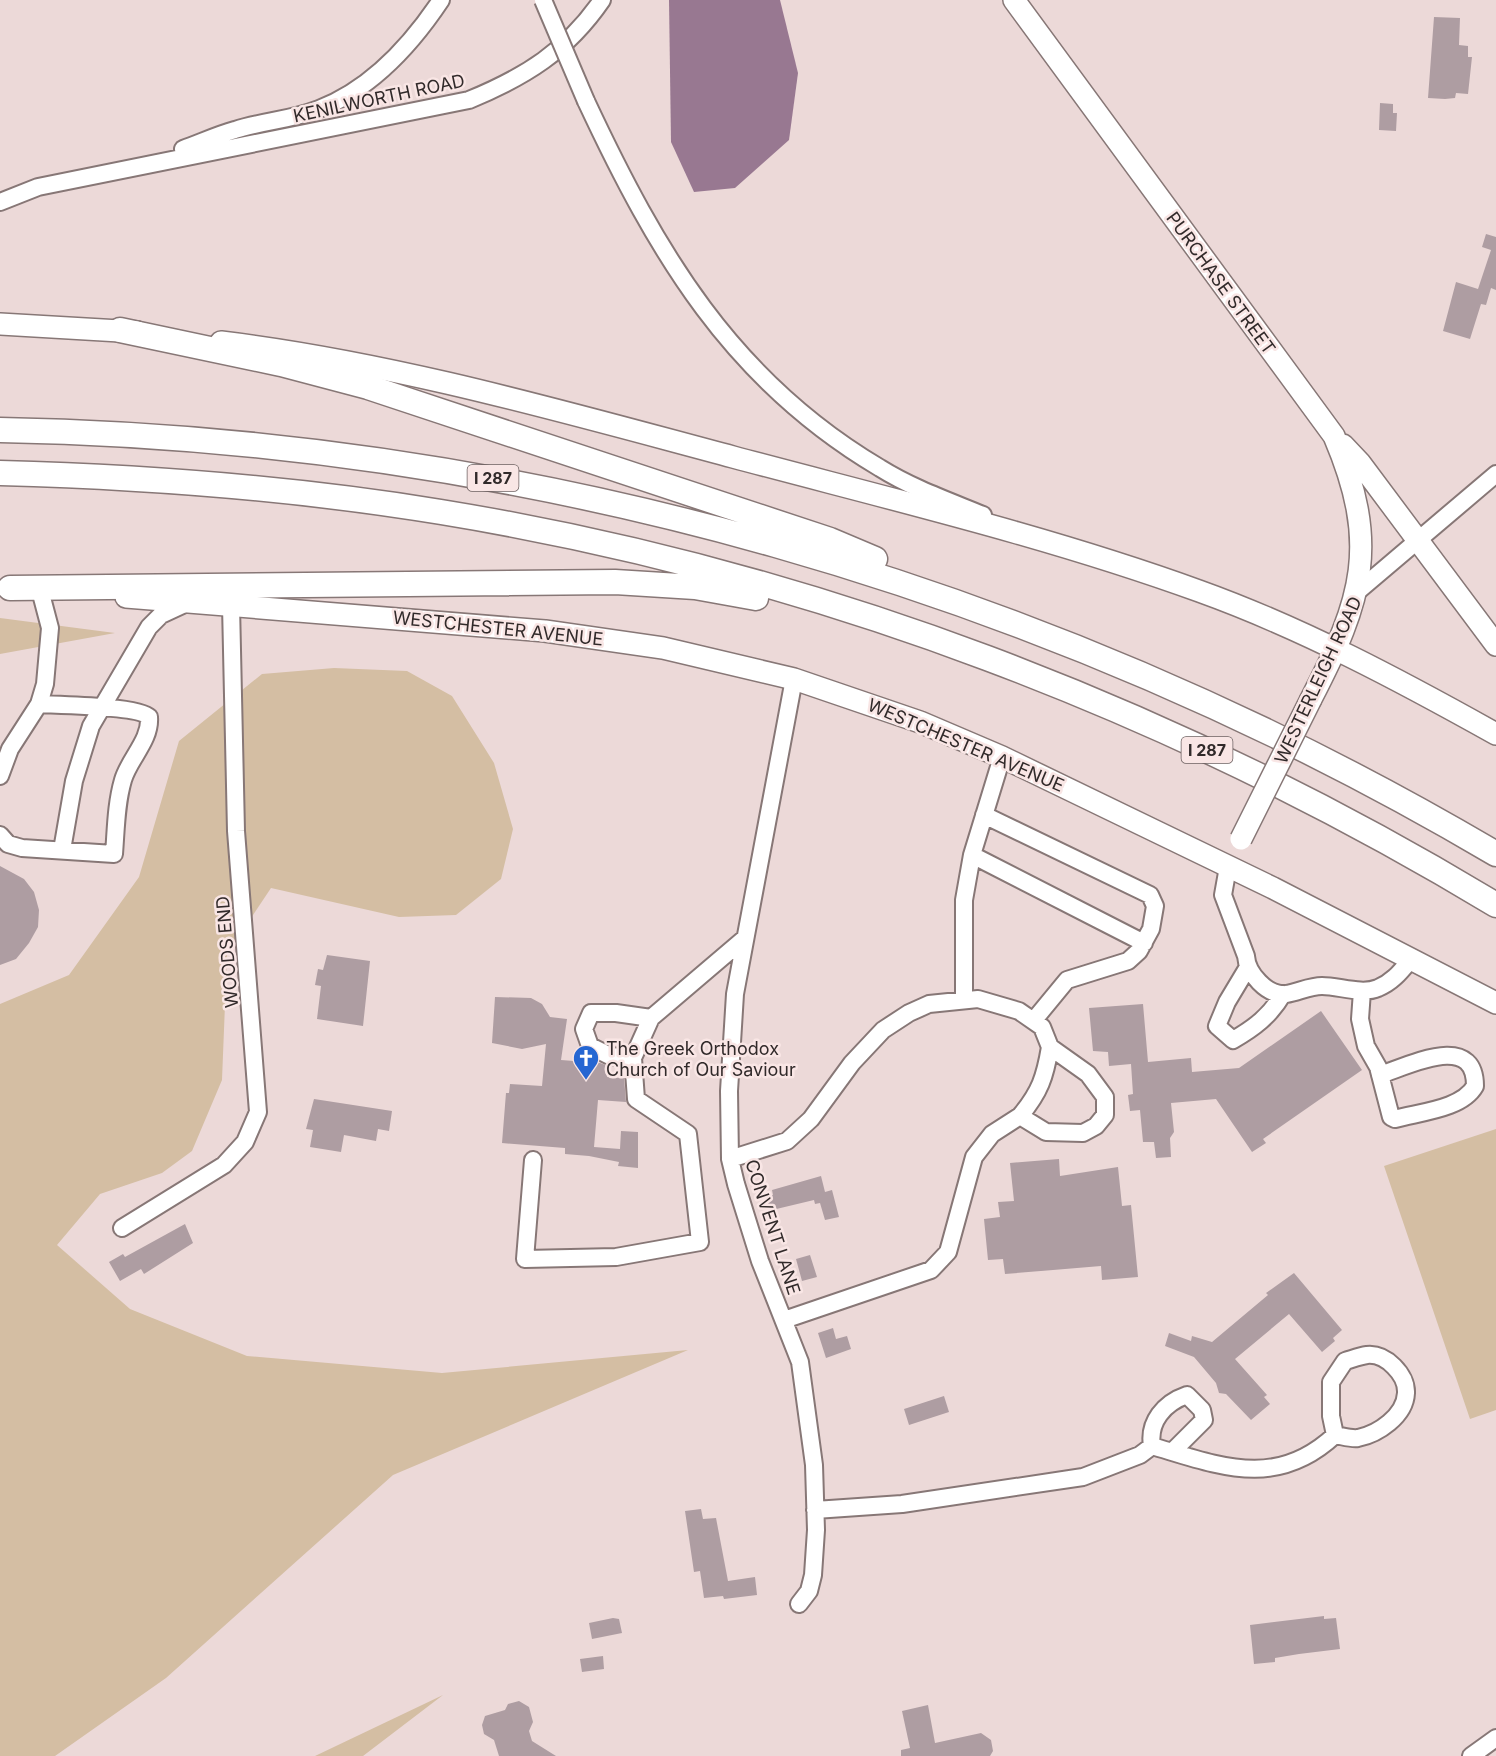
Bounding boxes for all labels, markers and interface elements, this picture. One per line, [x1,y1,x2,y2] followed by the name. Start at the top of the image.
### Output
[291,70,467,126] street label: KENILWORTH ROAD
[1162,208,1280,358] street label: PURCHASE STREET
[468,465,518,491] road number: I 287
[1270,593,1366,767] street label: WESTERLEIGH ROAD
[392,607,604,649] street label: WESTCHESTER AVENUE
[865,694,1067,796] street label: WESTCHESTER AVENUE
[1182,737,1232,763] road number: I 287
[212,895,242,1009] street label: WOODS END
[606,1038,796,1080] place label: The Greek Orthodox Church of Our Saviour
[571,1043,601,1081] church icon: The Greek Orthodox Church of Our Saviour
[741,1157,805,1297] street label: CONVENT LANE

